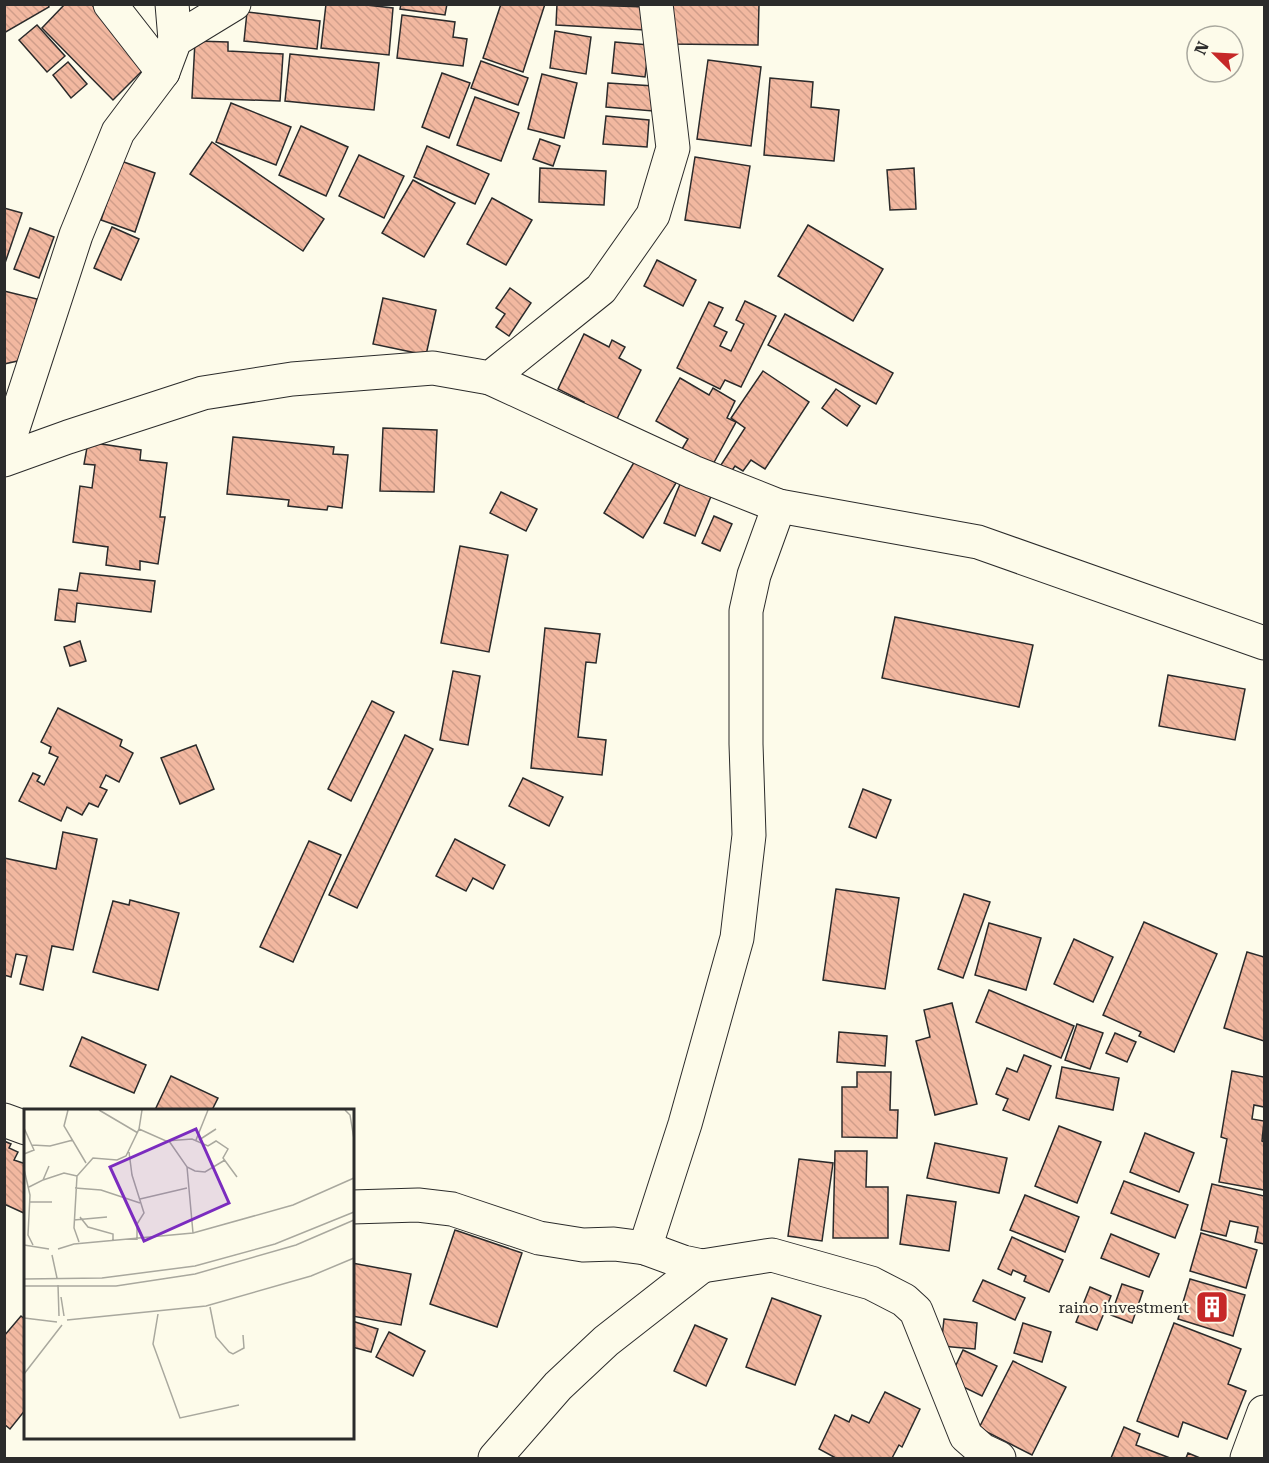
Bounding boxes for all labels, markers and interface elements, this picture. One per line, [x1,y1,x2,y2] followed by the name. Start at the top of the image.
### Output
[1185,24,1245,84] north arrow
[1191,39,1213,58] text: N
[24,1109,354,1439] inset map
[1194,1289,1230,1325] building icon: raino investment
[1058,1298,1189,1317] place label: raino investment

